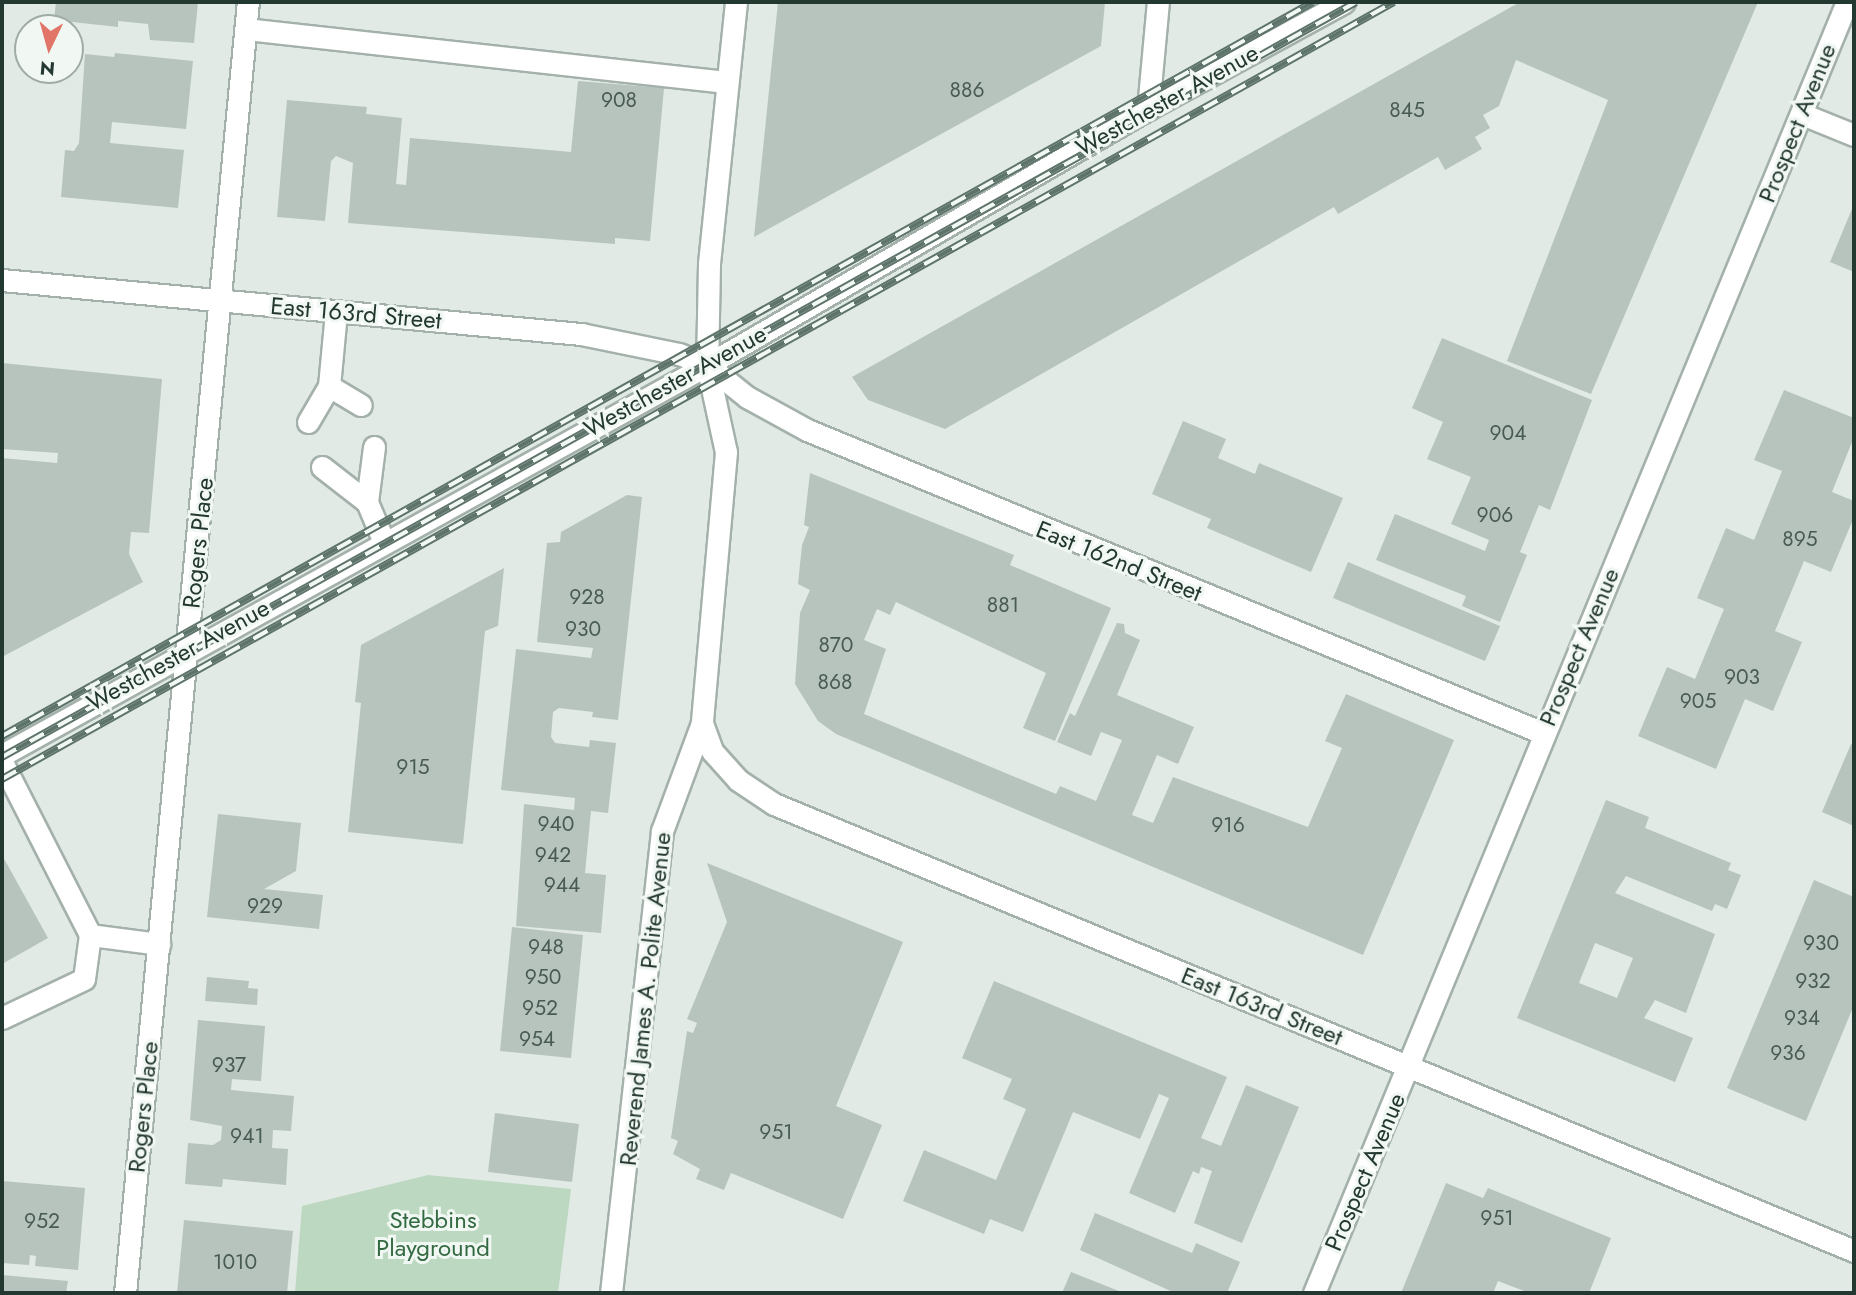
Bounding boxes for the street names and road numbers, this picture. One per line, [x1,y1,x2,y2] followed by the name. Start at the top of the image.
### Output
[1071,38,1263,162] street label: Westchester Avenue
[1752,39,1842,207] street label: Prospect Avenue
[269,291,443,335] street label: East 163rd Street
[579,319,771,443] street label: Westchester Avenue
[177,476,219,610] street label: Rogers Place
[1032,515,1206,607] street label: East 162nd Street
[1533,564,1625,730] street label: Prospect Avenue
[82,593,274,717] street label: Westchester Avenue
[613,831,677,1167] street label: Reverend James A. Polite Avenue
[1177,961,1347,1051] street label: East 163rd Street
[122,1040,164,1174] street label: Rogers Place
[1319,1089,1411,1255] street label: Prospect Avenue

